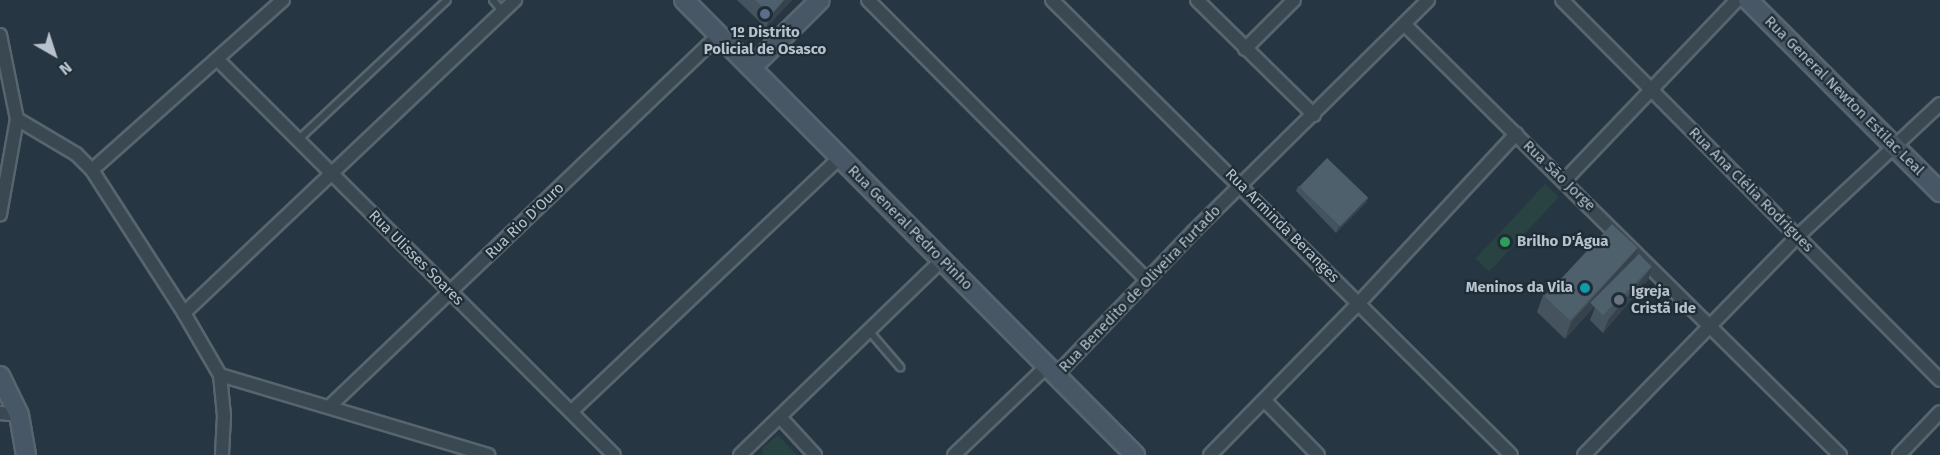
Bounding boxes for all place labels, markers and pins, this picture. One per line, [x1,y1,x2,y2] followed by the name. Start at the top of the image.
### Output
[758,7,772,21] marker: 1º Distrito Policial de Osasco
[704,23,826,58] place label: 1º Distrito Policial de Osasco
[1517,233,1609,251] place label: Brilho D'Água
[1498,235,1512,249] marker: Brilho D'Água
[1466,279,1573,297] place label: Meninos da Vila
[1578,281,1592,295] marker: Meninos da Vila
[1631,282,1696,317] place label: Igreja Cristã Ide
[1612,293,1626,307] marker: Igreja Cristã Ide

